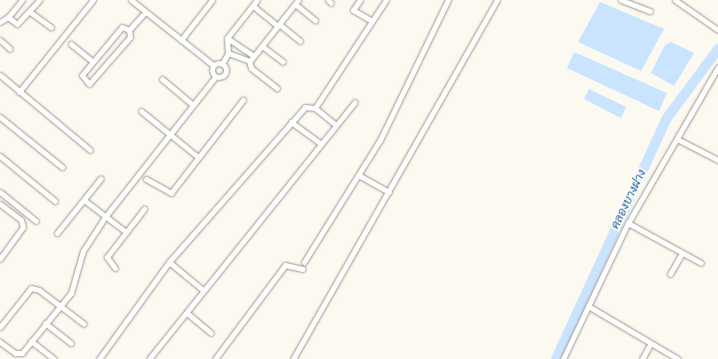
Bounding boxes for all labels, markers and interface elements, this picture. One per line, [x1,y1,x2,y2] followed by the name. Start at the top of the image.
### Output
[607,167,649,231] water label: คลองบางฝาง

